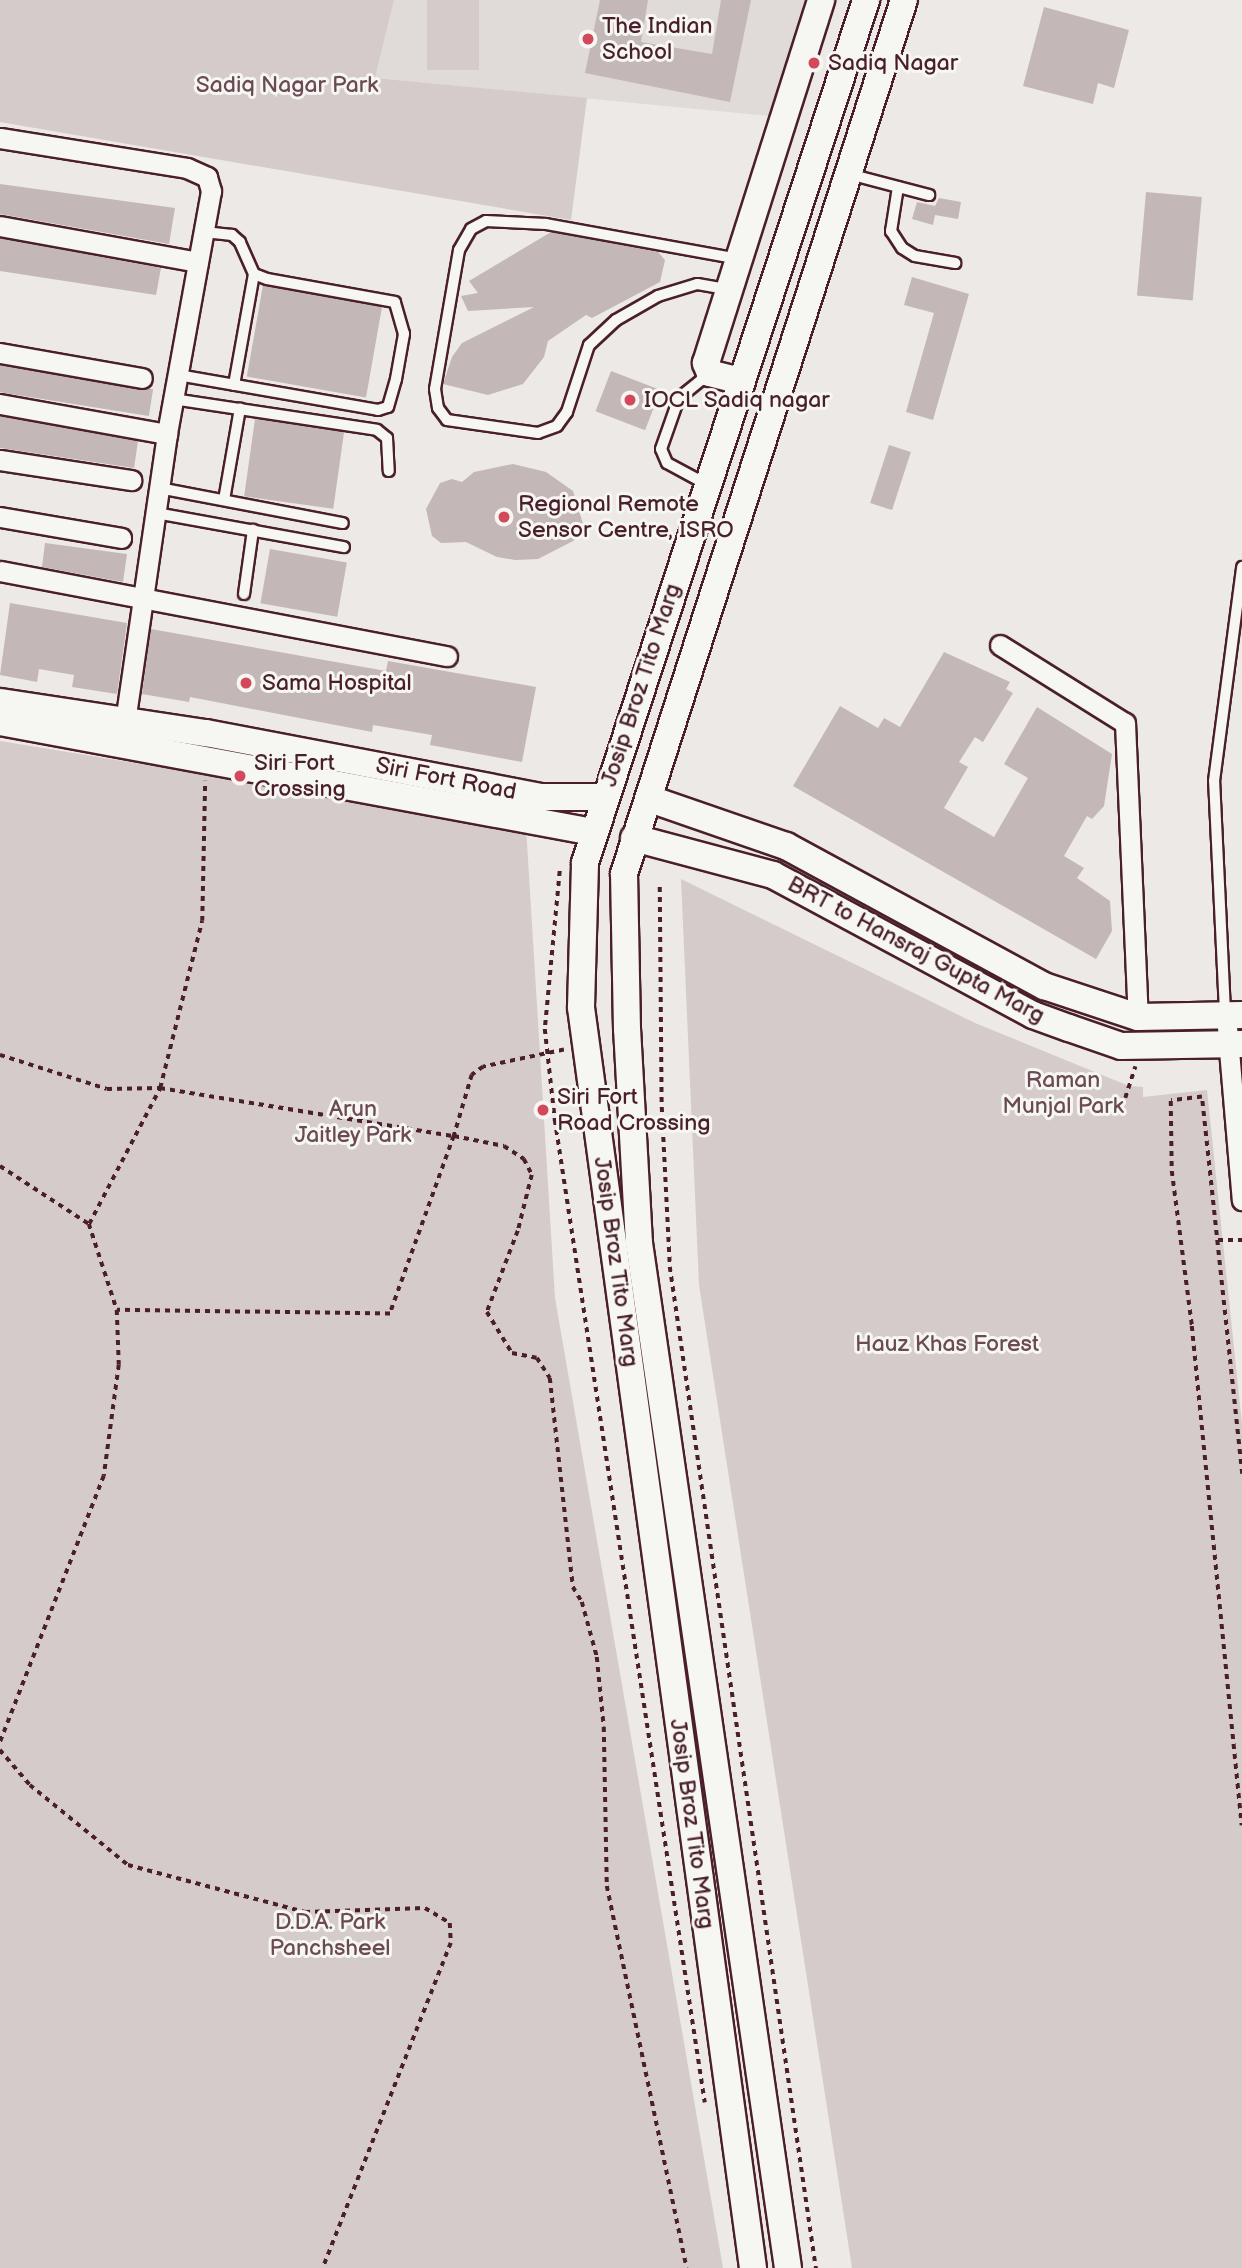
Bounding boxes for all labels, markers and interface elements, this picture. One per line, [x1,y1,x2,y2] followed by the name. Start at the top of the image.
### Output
[602,12,712,66] place label: The Indian School
[580,31,596,47] marker: The Indian School
[828,49,958,77] place label: Sadiq Nagar
[806,55,822,71] marker: Sadiq Nagar
[196,71,378,99] park label: Sadiq Nagar Park
[644,386,830,414] place label: IOCL Sadiq nagar
[622,392,638,408] marker: IOCL Sadiq nagar
[518,490,734,544] place label: Regional Remote Sensor Centre, ISRO
[496,509,512,525] marker: Regional Remote Sensor Centre, ISRO
[595,580,687,790] street label: Josip Broz Tito Marg
[262,669,412,697] place label: Sama Hospital
[236,673,256,693] marker: Sama Hospital
[254,749,346,803] place label: Siri Fort Crossing
[373,752,519,806] street label: Siri Fort Road
[232,768,248,784] marker: Siri Fort Crossing
[783,870,1049,1030] street label: BRT to Hansraj Gupta Marg
[1002,1066,1124,1120] park label: Raman Munjal Park
[557,1083,710,1137] place label: Siri Fort Road Crossing
[294,1095,412,1149] park label: Arun Jaitley Park
[535,1102,551,1118] marker: Siri Fort Road Crossing
[588,1155,644,1369] street label: Josip Broz Tito Marg
[855,1330,1039,1358] park label: Hauz Khas Forest
[664,1717,720,1931] street label: Josip Broz Tito Marg
[269,1908,391,1962] park label: D.D.A. Park Panchsheel

